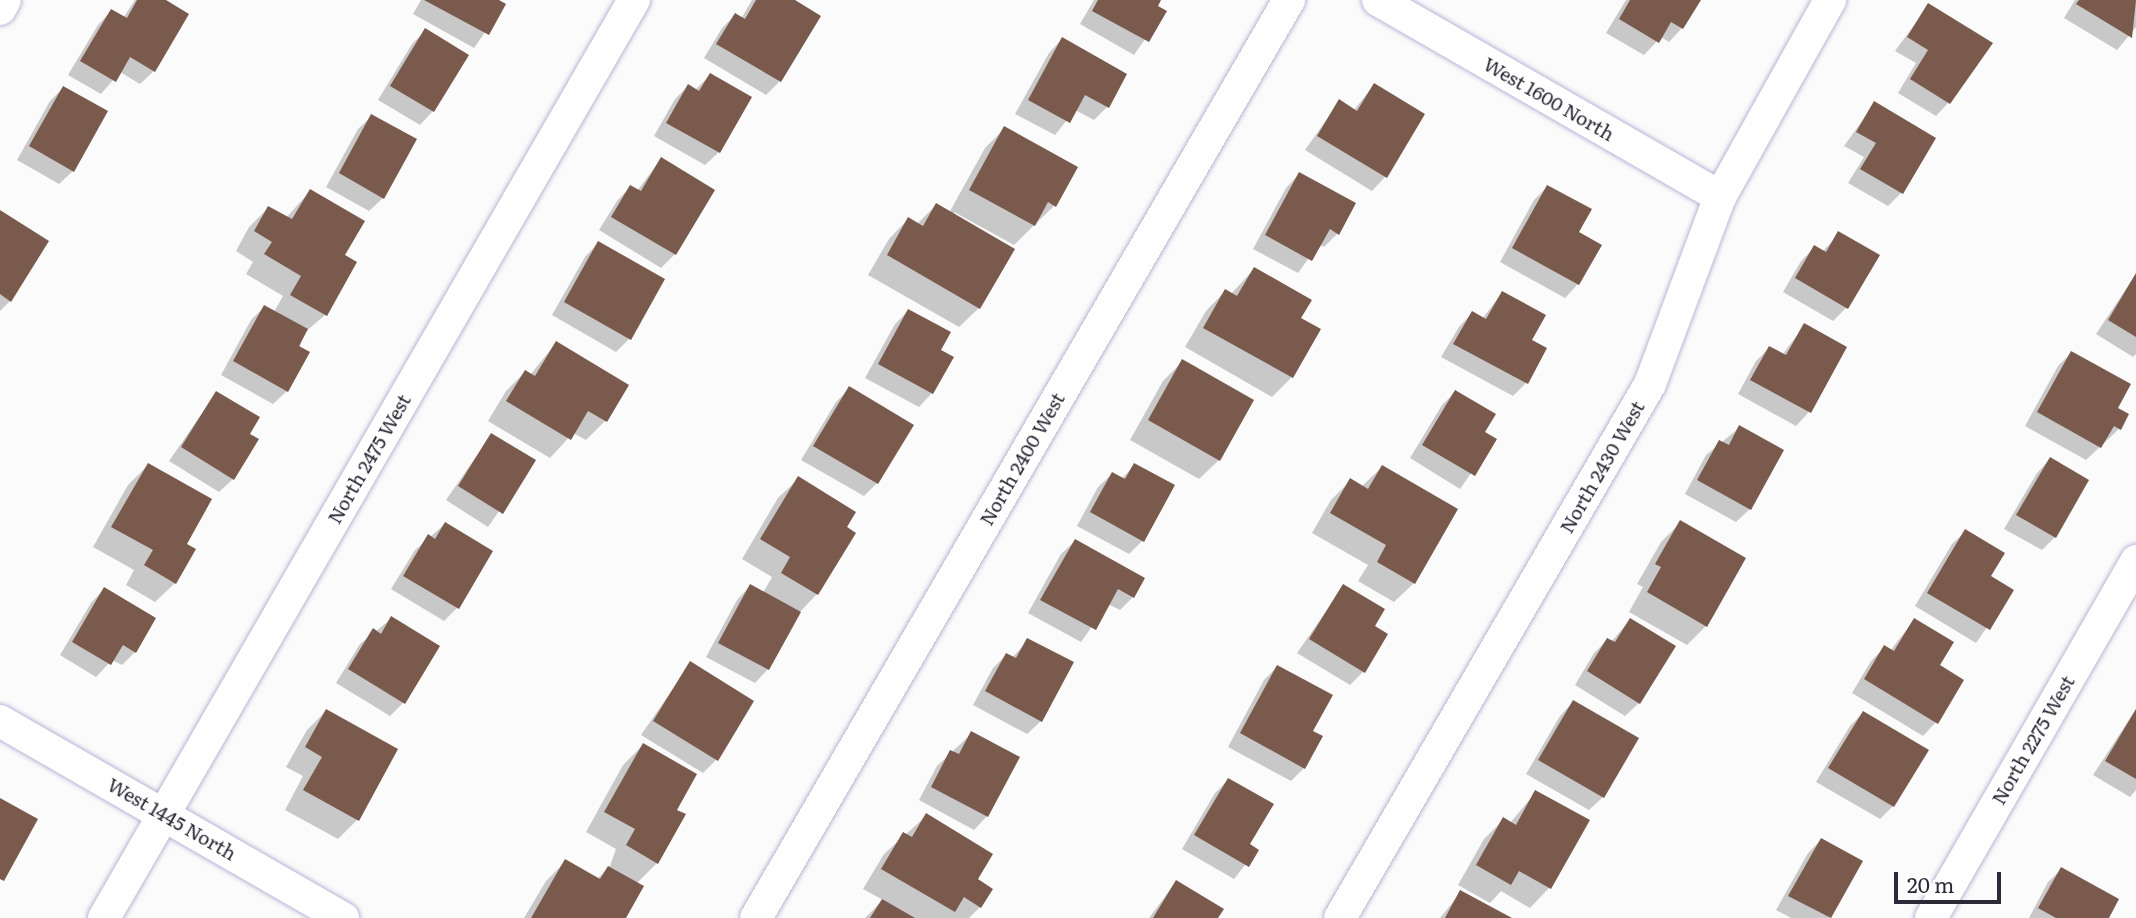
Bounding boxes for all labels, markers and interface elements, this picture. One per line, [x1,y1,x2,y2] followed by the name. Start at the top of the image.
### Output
[1480,52,1618,146] street label: West 1600 North
[975,389,1069,529] street label: North 2400 West
[323,390,415,528] street label: North 2475 West
[1555,397,1649,537] street label: North 2430 West
[1987,671,2079,809] street label: North 2275 West
[104,773,240,865] street label: West 1445 North
[1898,858,2005,902] scale bar
[1907,868,1954,899] text: 20 m

